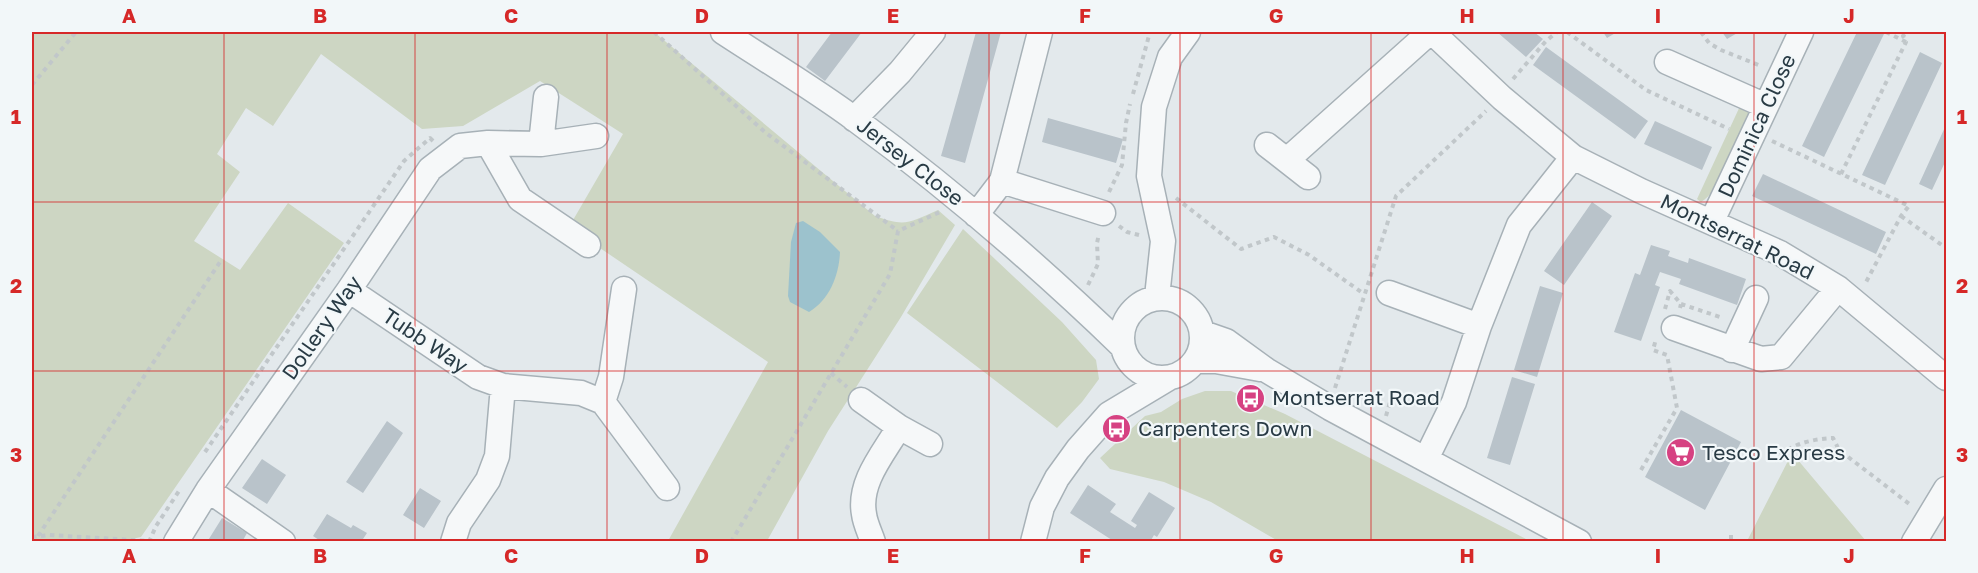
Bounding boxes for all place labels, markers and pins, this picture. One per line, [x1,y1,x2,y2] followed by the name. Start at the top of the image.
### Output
[1235,382,1267,414] bus stop icon: Montserrat Road
[1272,384,1440,410] place label: Montserrat Road
[1101,413,1133,445] bus stop icon: Carpenters Down
[1138,415,1312,441] place label: Carpenters Down
[1665,437,1697,469] supermarket icon: Tesco Express
[1702,439,1845,465] place label: Tesco Express

